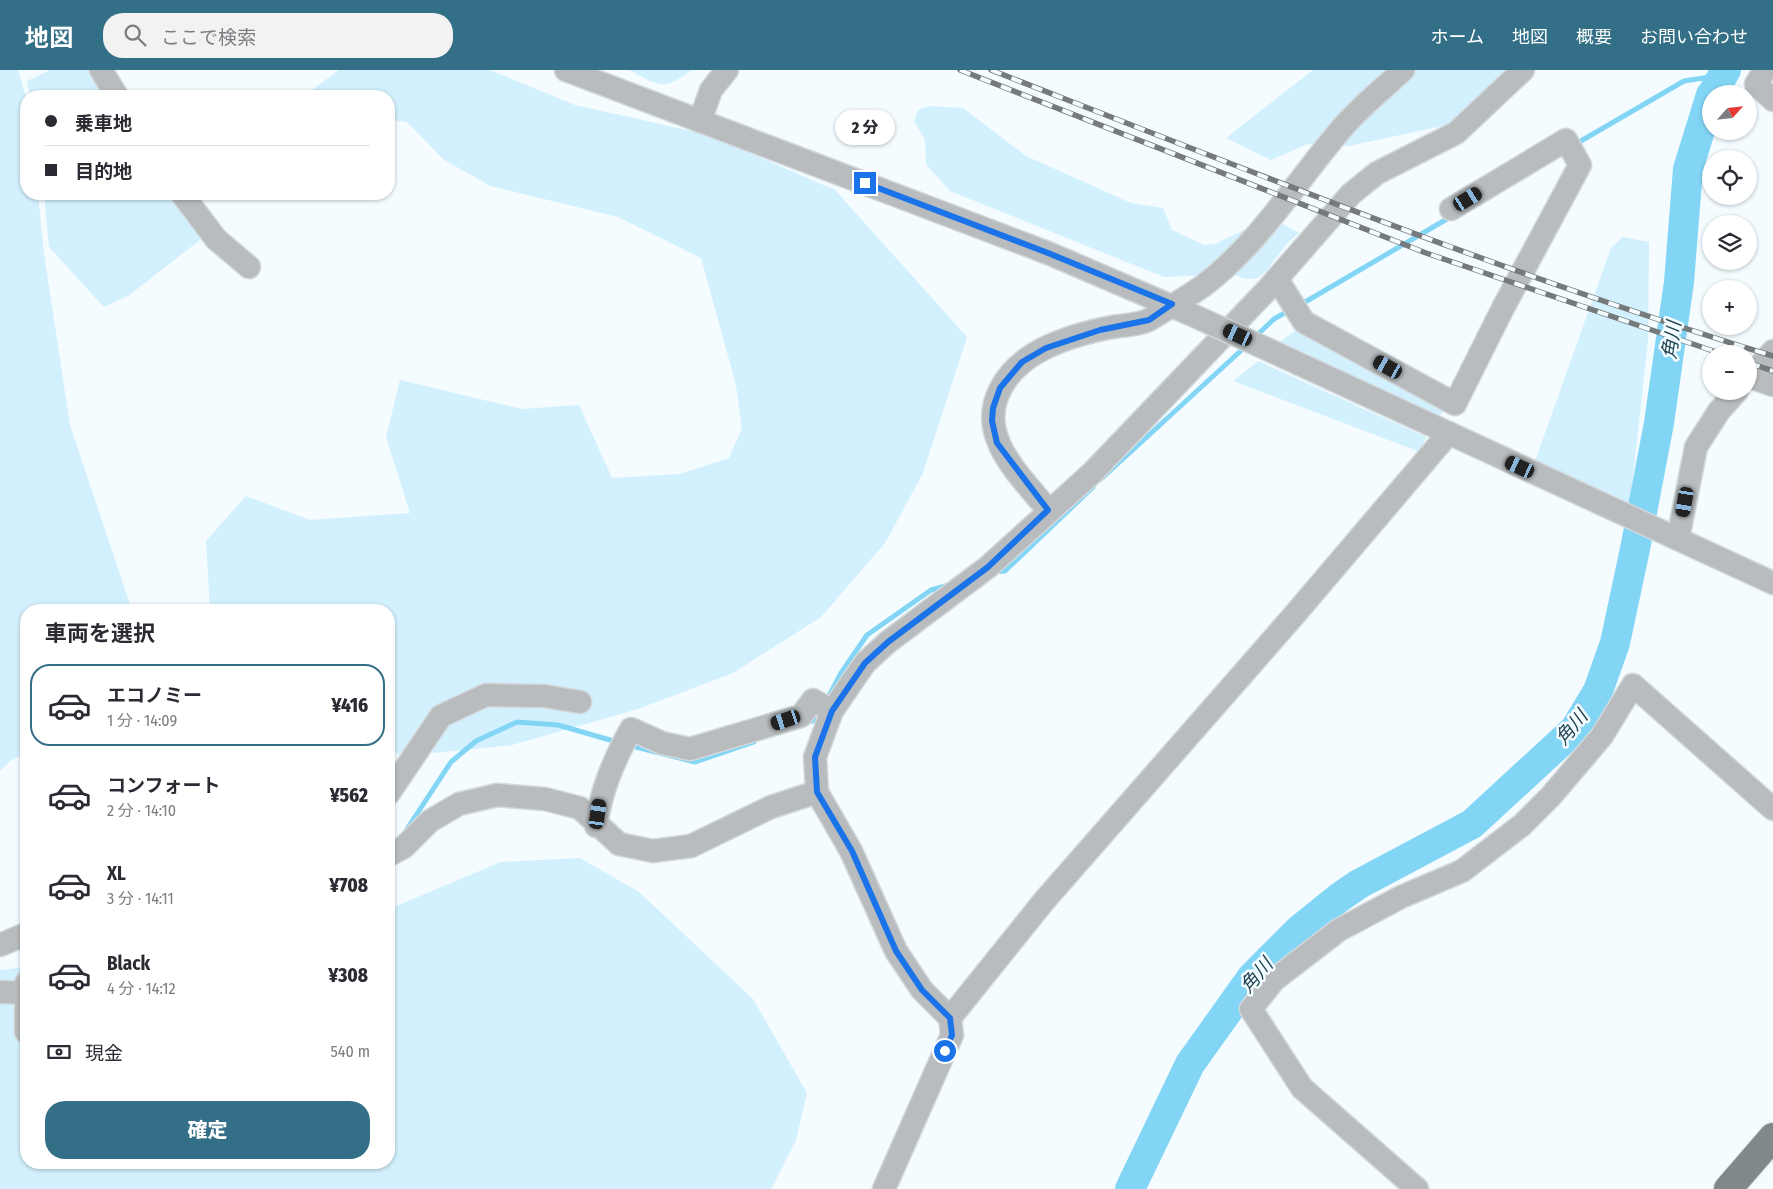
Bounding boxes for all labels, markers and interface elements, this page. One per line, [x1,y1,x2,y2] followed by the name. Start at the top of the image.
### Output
[103,13,453,58] search box
[121,21,149,49] icon: search
[25,24,73,52] text: 地図
[161,26,256,49] text: ここで検索
[1431,26,1484,48] text: ホーム
[1512,26,1548,48] text: 地図
[1576,26,1612,48] text: 概要
[1640,26,1748,48] text: お問い合わせ
[1702,85,1758,140] north arrow
[1702,85,1757,400] map controls
[835,111,895,146] callout: 2 分
[75,112,132,135] text: 乗車地
[852,118,878,137] text: 2 分
[1702,150,1757,205] button: locate
[75,160,132,183] text: 目的地
[854,172,876,194] route end
[1451,185,1484,213] car
[1702,215,1757,270] button: layers
[1702,280,1757,335] button: +
[1657,318,1686,360] water label: 角川
[1221,322,1254,348] car
[1702,345,1757,400] button: −
[1371,353,1404,381] car
[1503,454,1536,480] car
[1675,486,1694,518] car
[45,620,155,647] text: 車両を選択
[47,683,92,728] icon: car
[107,684,202,707] text: エコノミー
[331,694,368,717] text: ¥416
[1550,704,1594,749] water label: 角川
[769,708,802,732] car
[107,711,177,730] text: 1 分 · 14:09
[47,773,92,818] icon: car
[107,774,220,797] text: コンフォート
[330,784,368,807] text: ¥562
[588,798,607,830] car
[107,801,176,820] text: 2 分 · 14:10
[107,862,126,885] text: XL
[47,863,92,908] icon: car
[329,874,368,897] text: ¥708
[107,889,174,908] text: 3 分 · 14:11
[107,952,150,975] text: Black
[1235,952,1279,997] water label: 角川
[47,953,92,998] icon: car
[328,964,368,987] text: ¥308
[107,979,175,998] text: 4 分 · 14:12
[45,1038,73,1066] icon: cash
[934,1040,956,1062] route start
[85,1042,123,1065] text: 現金
[331,1042,370,1061] text: 540 m
[45,1101,370,1159] button: 確定

